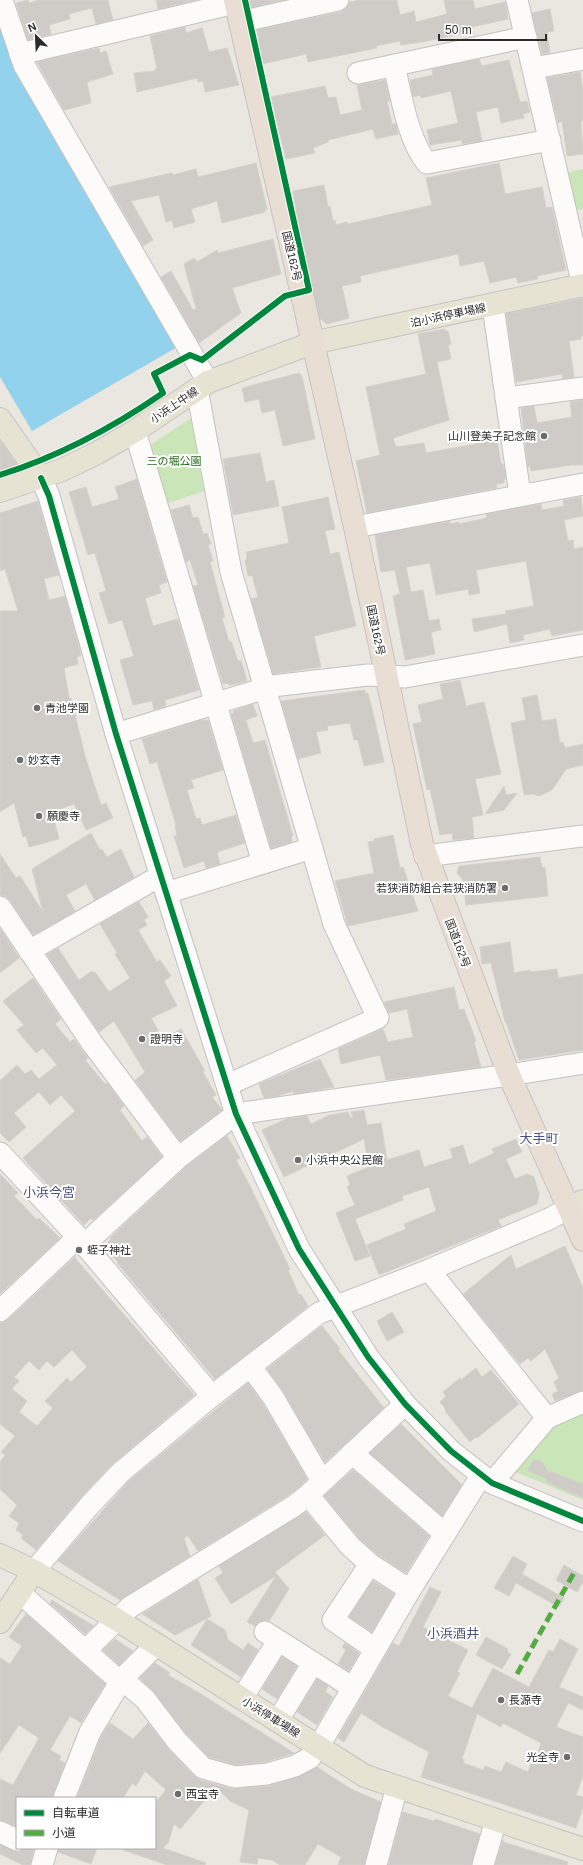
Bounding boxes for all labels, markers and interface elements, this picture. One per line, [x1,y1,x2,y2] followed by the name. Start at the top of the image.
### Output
[16,16,56,56] north arrow
[439,16,546,42] scale bar
[26,20,38,34] text: N
[445,23,472,37] text: 50 m
[280,230,304,282] street label: 国道162号
[409,301,487,329] street label: 泊小浜停車場線
[148,385,200,425] street label: 小浜上中線
[448,430,536,442] place label: 山川登美子記念館
[539,431,549,441] marker: 山川登美子記念館
[147,455,202,467] park label: 三の堀公園
[365,604,387,656] street label: 国道162号
[45,702,89,714] place label: 青池学園
[32,703,42,713] marker: 青池学園
[28,754,61,766] place label: 妙玄寺
[15,755,25,765] marker: 妙玄寺
[47,810,80,822] place label: 願慶寺
[34,811,44,821] marker: 願慶寺
[376,882,497,894] place label: 若狭消防組合若狭消防署
[500,883,510,893] marker: 若狭消防組合若狭消防署
[443,917,473,969] street label: 国道162号
[150,1033,183,1045] place label: 證明寺
[137,1034,147,1044] marker: 證明寺
[519,1131,559,1146] district label: 大手町
[306,1154,383,1166] place label: 小浜中央公民館
[293,1155,303,1165] marker: 小浜中央公民館
[23,1185,75,1200] district label: 小浜今宮
[87,1244,131,1256] place label: 蛭子神社
[74,1245,84,1255] marker: 蛭子神社
[427,1626,479,1641] district label: 小浜酒井
[240,1694,302,1740] street label: 小浜停車場線
[509,1694,542,1706] place label: 長源寺
[496,1695,506,1705] marker: 長源寺
[526,1751,559,1763] place label: 光全寺
[562,1752,572,1762] marker: 光全寺
[186,1788,219,1800] place label: 西宝寺
[173,1789,183,1799] marker: 西宝寺
[16,1797,156,1849] legend
[52,1806,100,1820] text: 自転車道
[52,1826,76,1840] text: 小道

